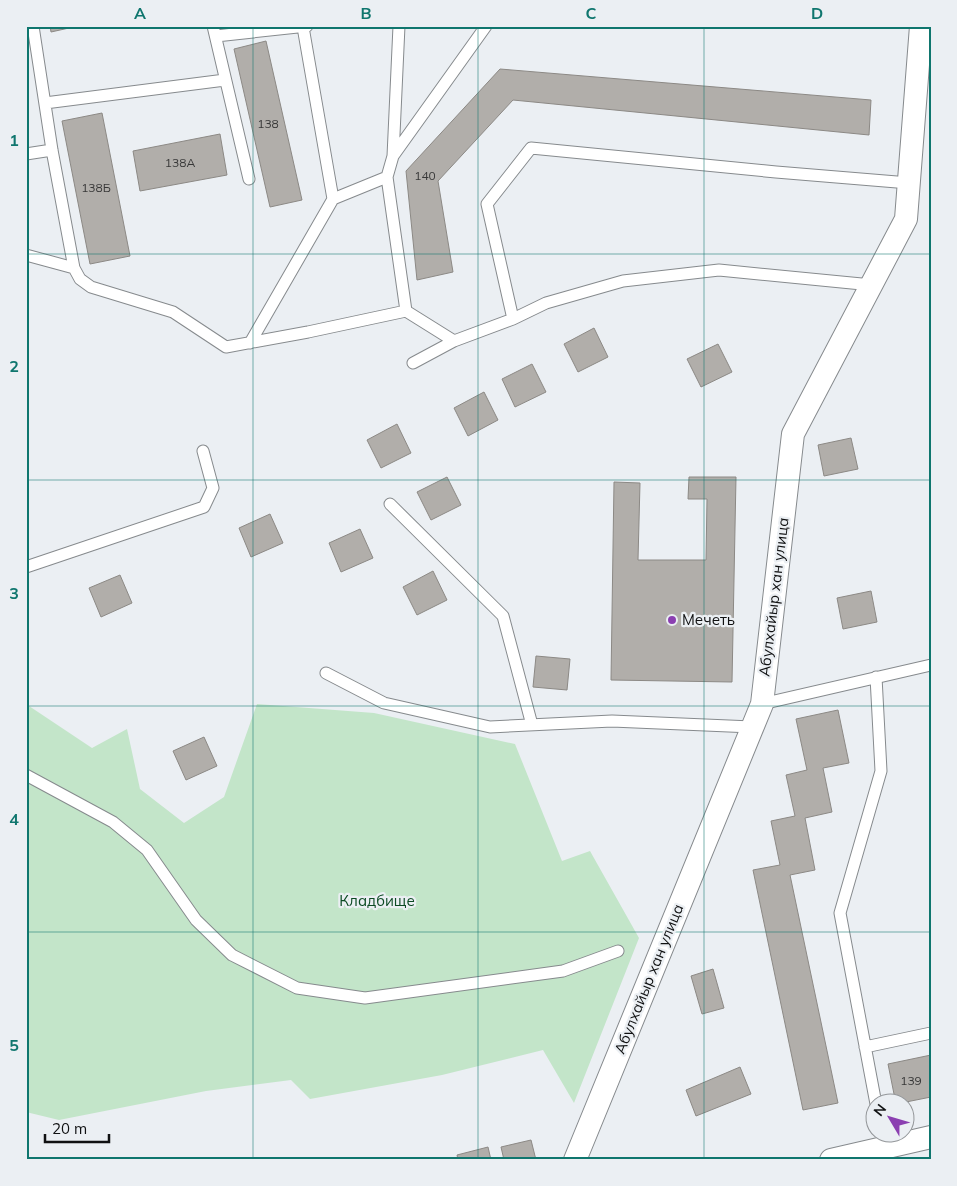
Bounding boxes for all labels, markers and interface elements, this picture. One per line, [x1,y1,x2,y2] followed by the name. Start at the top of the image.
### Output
[134,3,146,23] text: A
[360,3,372,23] text: B
[586,3,597,23] text: C
[811,3,823,23] text: D
[257,116,279,131] house number: 138
[9,130,19,150] text: 1
[165,155,195,170] house number: 138А
[414,168,436,183] house number: 140
[81,180,111,195] house number: 138Б
[9,356,19,376] text: 2
[754,516,793,678] street label: Абулхайыр хан улица
[9,583,19,603] text: 3
[682,610,735,629] place label: Мечеть
[666,614,678,626] marker: Мечеть
[9,809,19,829] text: 4
[339,891,415,910] park label: Кладбище
[610,901,687,1057] street label: Абулхайыр хан улица
[9,1035,19,1055] text: 5
[900,1073,922,1088] house number: 139
[864,1094,914,1144] north arrow
[869,1100,890,1120] text: N
[45,1111,109,1143] scale bar
[52,1119,87,1138] text: 20 m

